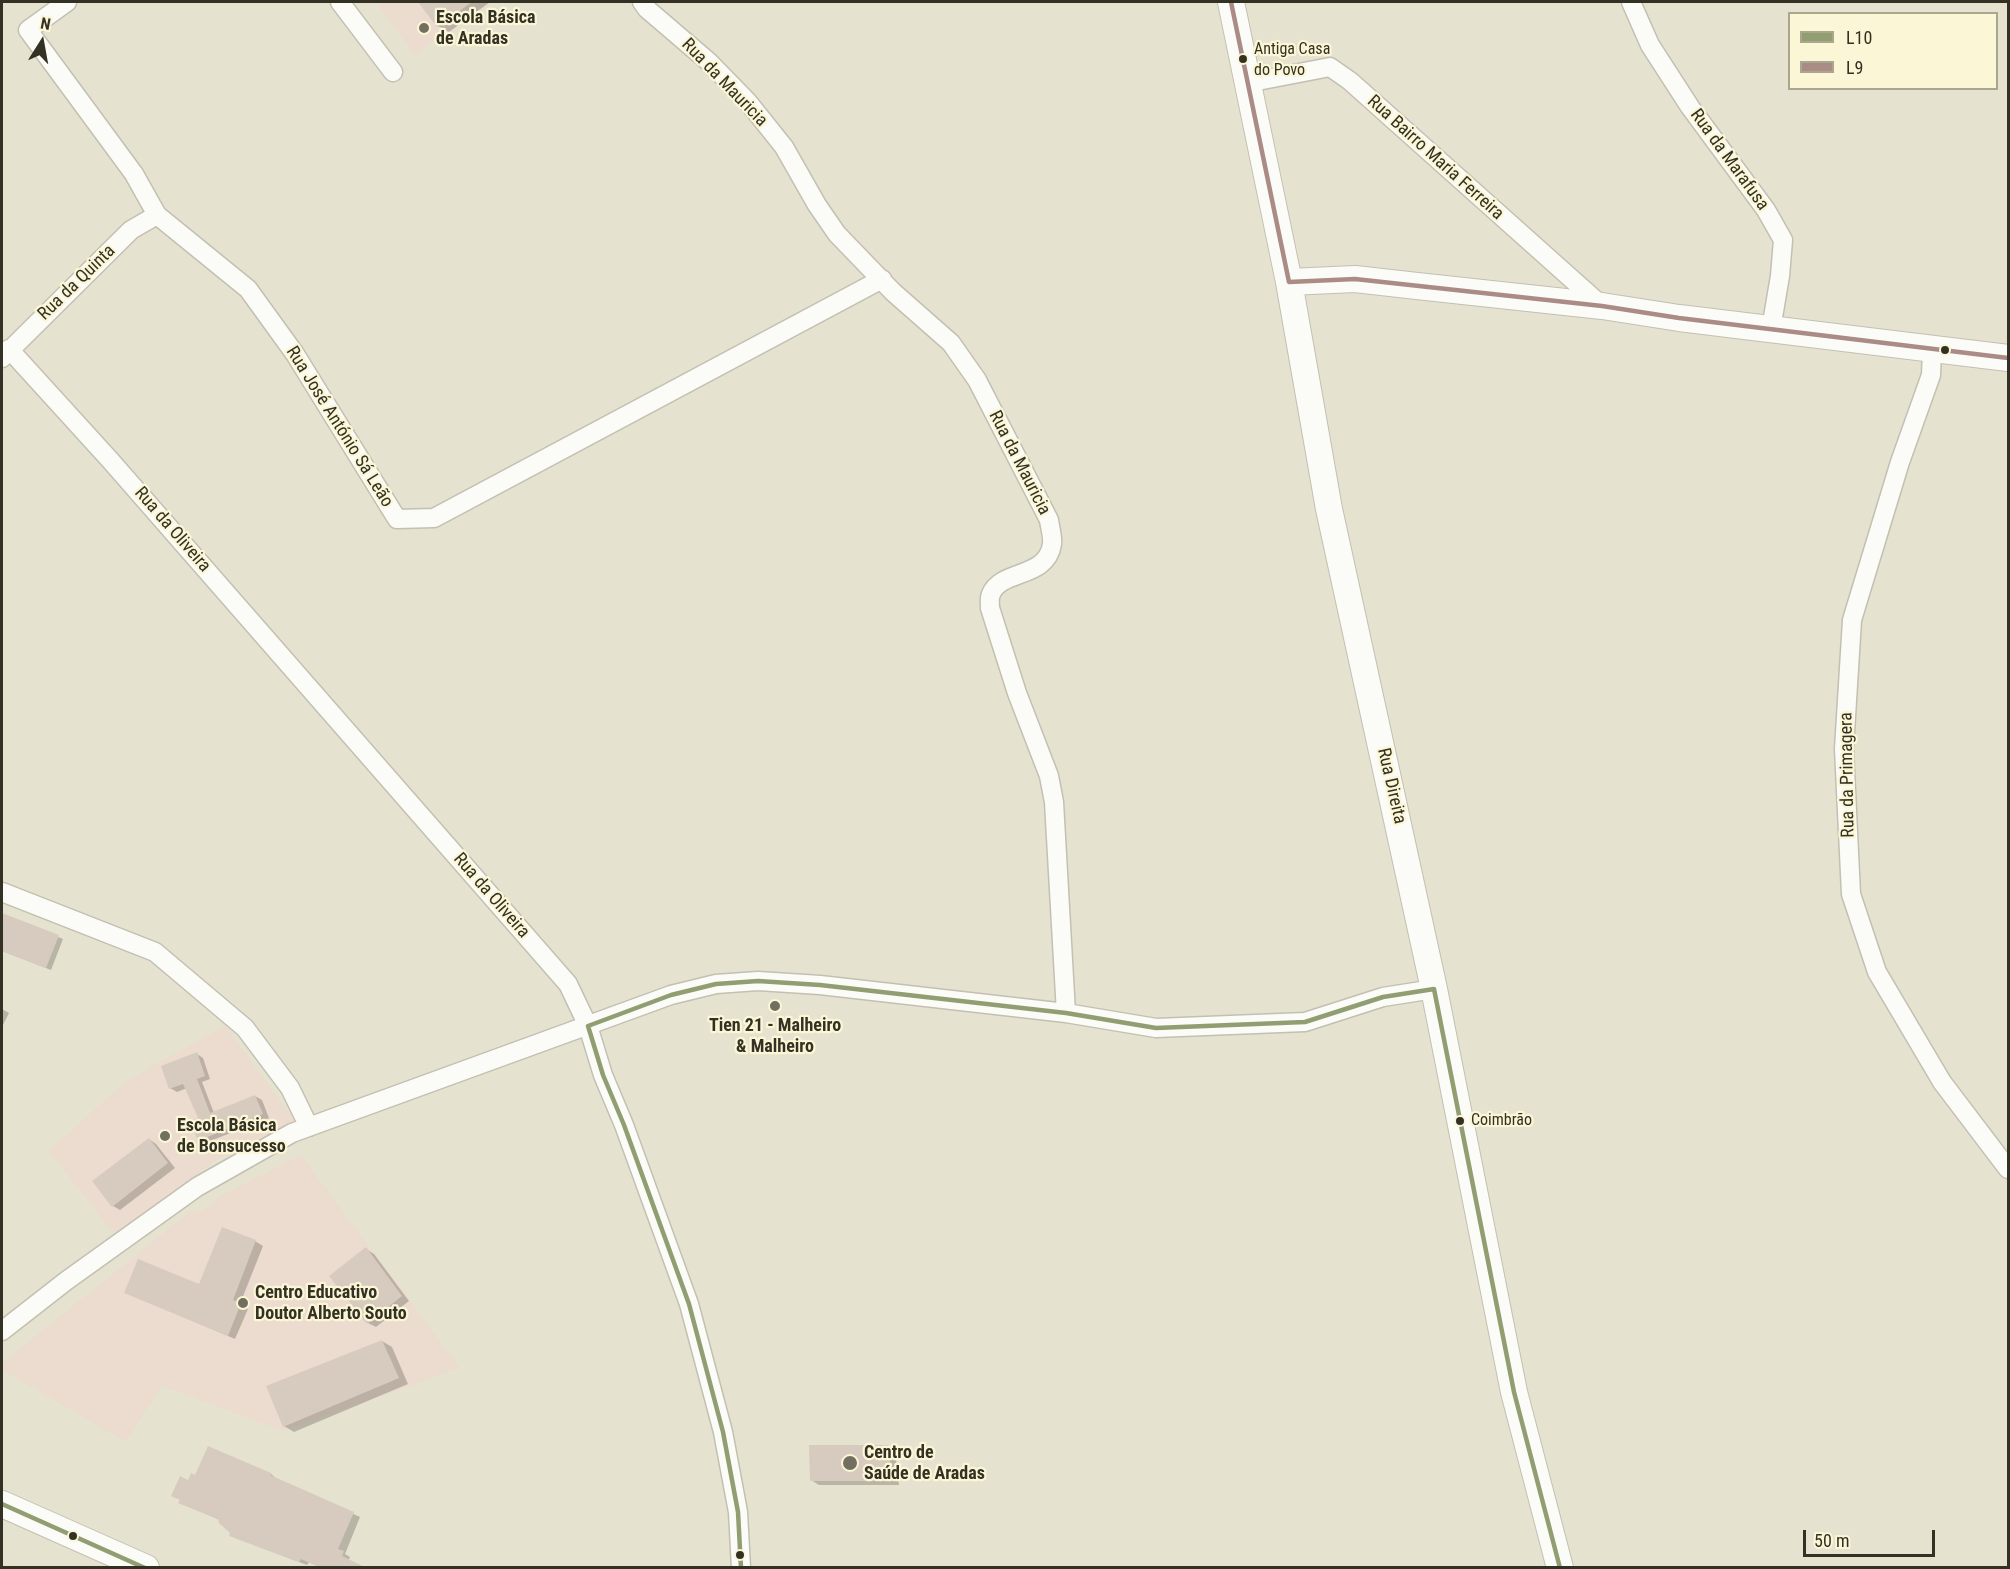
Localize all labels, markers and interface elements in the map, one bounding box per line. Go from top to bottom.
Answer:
place label: Escola Básica de Aradas [436,7,535,50]
north arrow [12,12,72,72]
legend [1788,12,1998,90]
text: N [39,14,52,34]
marker: Escola Básica de Aradas [417,21,431,35]
text: L10 [1846,27,1872,48]
street label: Rua da Mauricia [677,34,771,132]
place label: Antiga Casa do Povo [1254,40,1330,78]
marker: Antiga Casa do Povo [1237,53,1249,65]
text: L9 [1846,57,1863,78]
street label: Rua Bairro Maria Ferreira [1362,91,1508,225]
street label: Rua da Marafusa [1685,105,1773,215]
street label: Rua da Quinta [34,241,120,325]
street label: Rua José António Sá Leão [281,343,397,511]
unlabelled marker [1939,344,1951,356]
street label: Rua da Mauricia [983,407,1055,519]
street label: Rua da Oliveira [129,483,215,577]
street label: Rua da Primagera [1836,712,1860,838]
street label: Rua Direita [1372,746,1410,826]
street label: Rua da Oliveira [448,849,534,943]
marker: Tien 21 - Malheiro & Malheiro [768,999,782,1013]
place label: Tien 21 - Malheiro & Malheiro [709,1015,841,1058]
place label: Coimbrão [1471,1111,1532,1131]
place label: Escola Básica de Bonsucesso [177,1115,286,1158]
marker: Coimbrão [1454,1115,1466,1127]
marker: Escola Básica de Bonsucesso [158,1129,172,1143]
place label: Centro Educativo Doutor Alberto Souto [255,1282,407,1324]
marker: Centro Educativo Doutor Alberto Souto [236,1296,250,1310]
place label: Centro de Saúde de Aradas [864,1442,985,1484]
marker: Centro de Saúde de Aradas [841,1454,859,1472]
scale bar [1806,1518,1938,1556]
unlabelled marker [67,1530,79,1542]
text: 50 m [1814,1530,1849,1551]
unlabelled marker [734,1549,746,1561]

